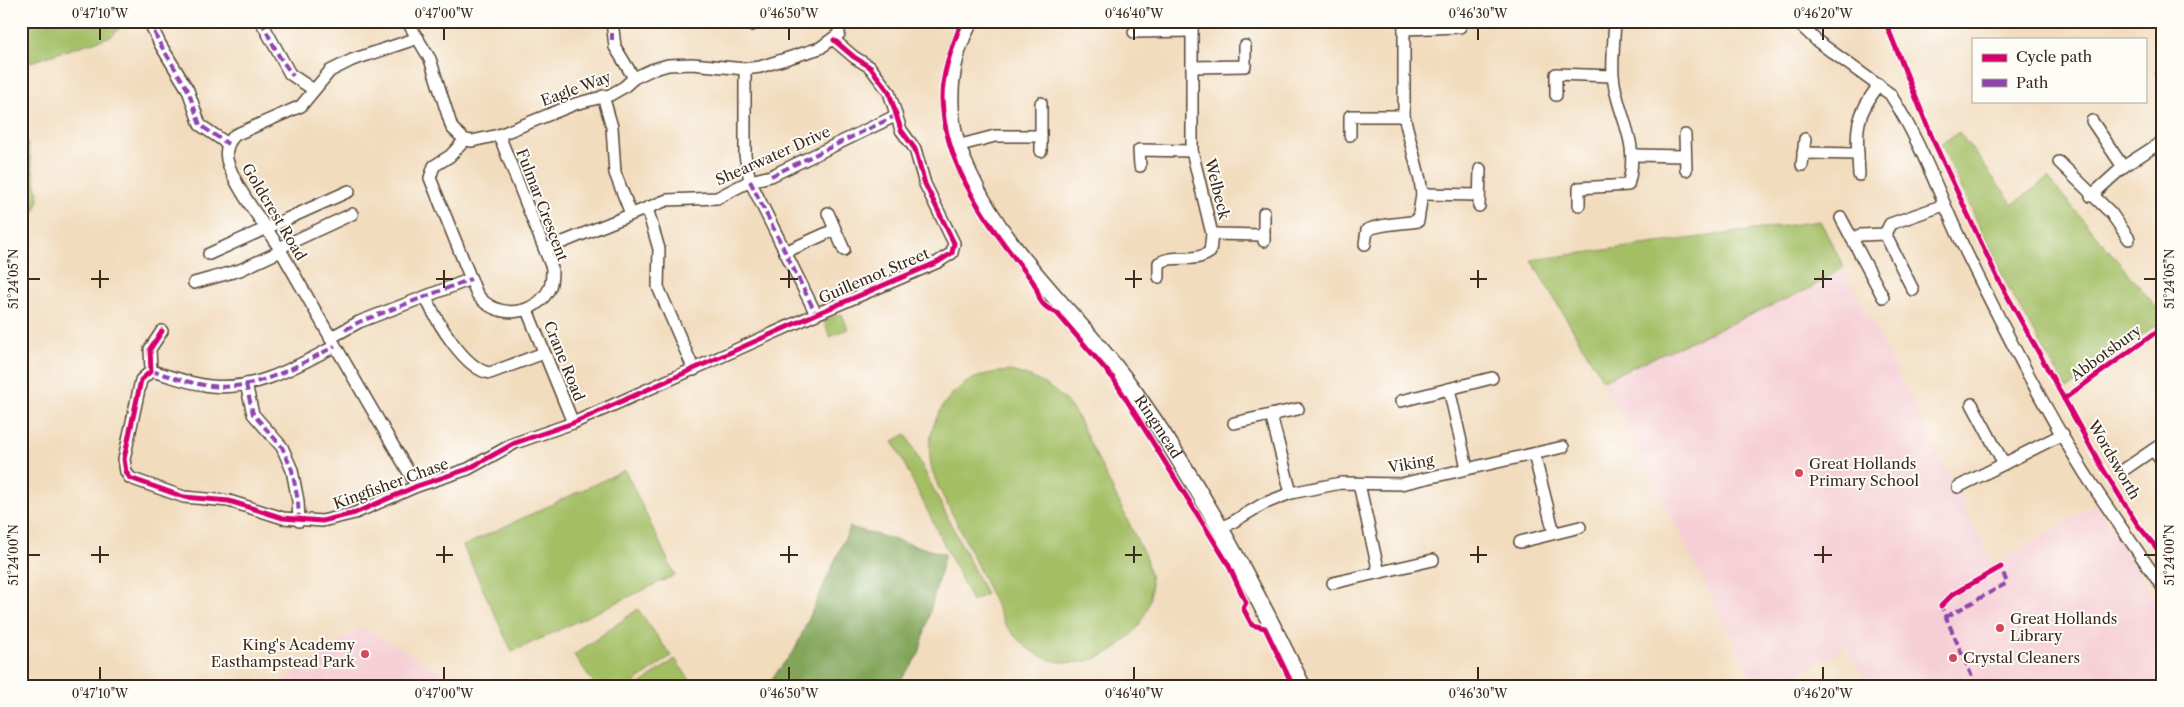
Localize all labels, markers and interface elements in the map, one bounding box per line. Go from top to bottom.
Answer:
text: 0°47'10"W [72,6,129,21]
text: 0°47'00"W [415,6,474,21]
text: 0°46'50"W [760,6,819,21]
text: 0°46'40"W [1105,6,1164,21]
text: 0°46'30"W [1449,6,1508,21]
text: 0°46'20"W [1793,6,1853,21]
legend [1972,38,2146,102]
text: Cycle path [2016,47,2093,66]
street label: Eagle Way [538,67,614,110]
text: Path [2016,73,2049,92]
street label: Shearwater Drive [712,122,833,189]
street label: Fulmar Crescent [512,146,573,264]
street label: Welbeck [1201,156,1235,223]
street label: Goldcrest Road [238,160,311,264]
street label: Guillemot Street [816,243,933,307]
text: 51°24'05"N [6,249,21,309]
text: 51°24'05"N [2162,249,2177,309]
street label: Crane Road [540,318,589,404]
street label: Abbotsbury [2066,320,2145,385]
street label: Ringmead [1130,391,1186,462]
street label: Wordsworth [2084,416,2145,503]
street label: Viking [1386,450,1435,477]
street label: Kingfisher Chase [331,454,451,513]
place label: Great Hollands Primary School [1809,454,1920,490]
marker: Great Hollands Primary School [1793,467,1805,479]
text: 51°24'00"N [6,524,21,586]
text: 51°24'00"N [2162,524,2177,586]
place label: Great Hollands Library [2010,609,2117,645]
marker: Great Hollands Library [1994,622,2006,634]
place label: King's Academy Easthampstead Park [211,635,356,671]
marker: King's Academy Easthampstead Park [359,648,371,660]
place label: Crystal Cleaners [1963,648,2080,667]
marker: Crystal Cleaners [1947,652,1959,664]
text: 0°47'10"W [72,686,129,701]
text: 0°47'00"W [415,686,474,701]
text: 0°46'50"W [760,686,819,701]
text: 0°46'40"W [1105,686,1164,701]
text: 0°46'30"W [1449,686,1508,701]
text: 0°46'20"W [1793,686,1853,701]

